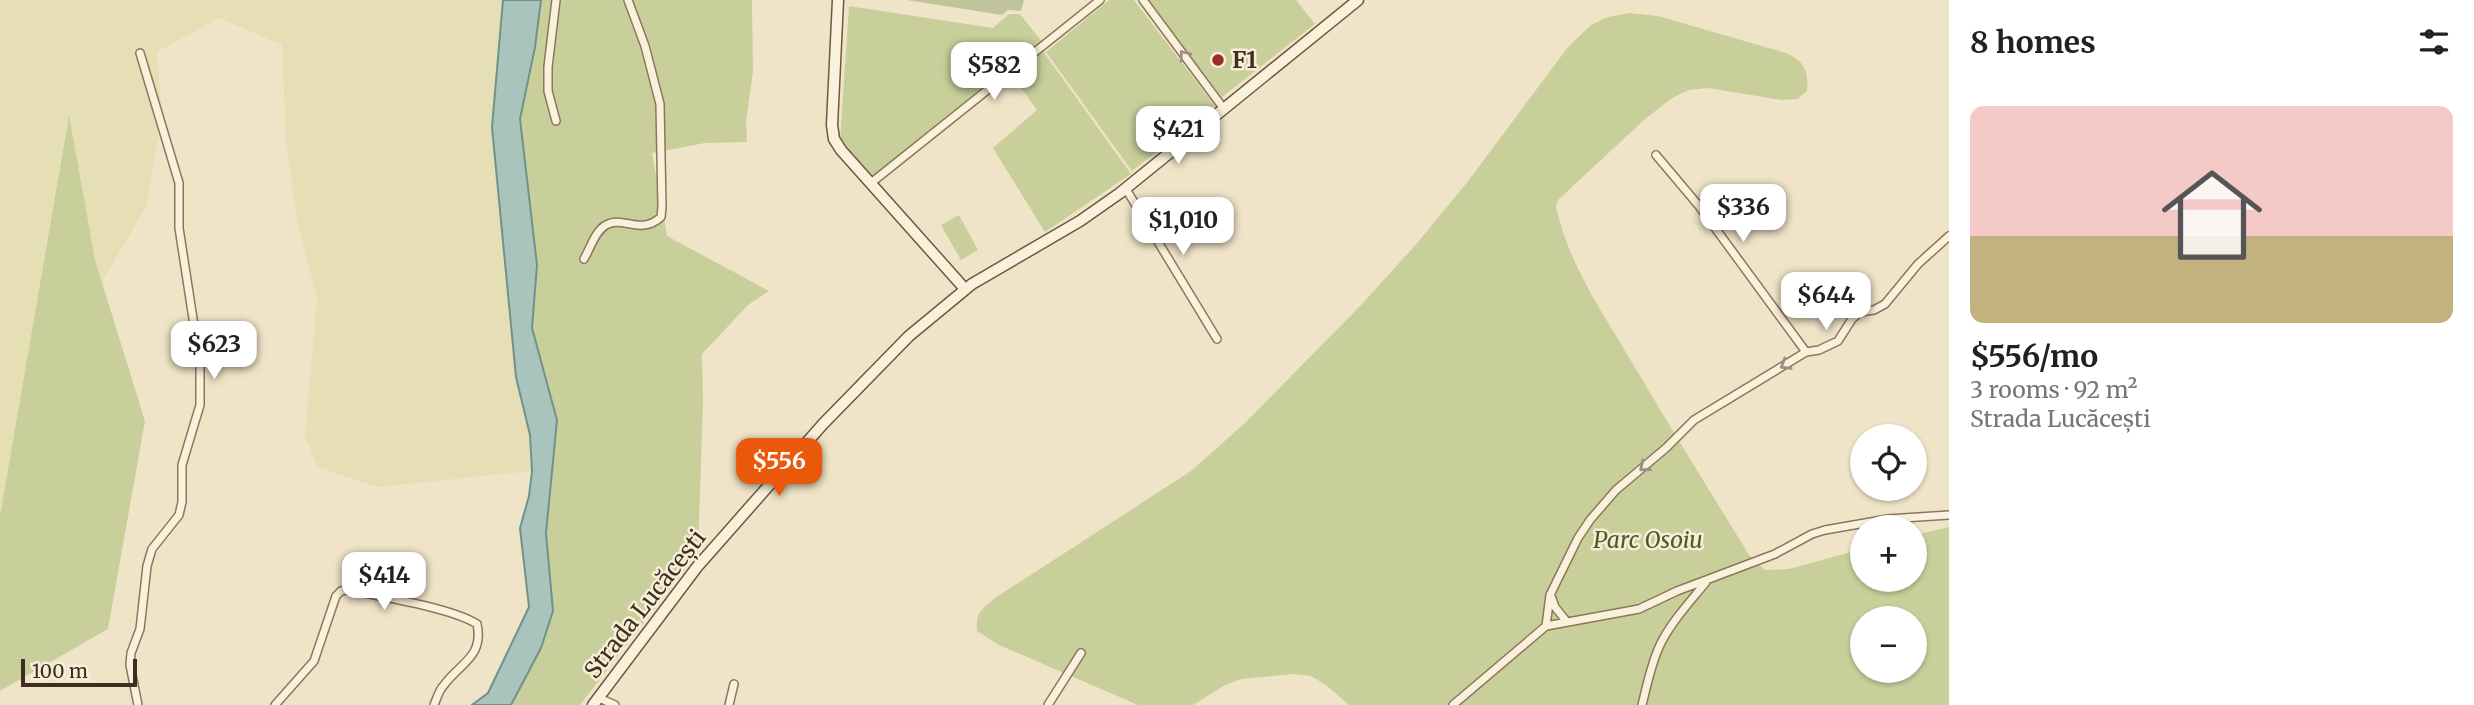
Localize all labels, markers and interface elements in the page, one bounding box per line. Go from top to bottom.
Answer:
text: 8 homes [1970,23,2096,61]
icon: filters [2415,23,2453,61]
pin: $582 [953,42,1035,102]
place label: F1 [1232,45,1257,74]
text: $582 [967,50,1021,79]
one-way arrow [1179,50,1192,62]
marker: F1 [1210,52,1226,68]
pin: $421 [1137,106,1219,166]
text: $421 [1152,114,1204,143]
icon: home [2149,152,2275,278]
pin: $336 [1702,184,1784,244]
text: $336 [1716,192,1770,221]
pin: $1,010 [1126,198,1240,257]
text: $1,010 [1148,205,1218,234]
pin: $644 [1785,272,1867,332]
text: $644 [1797,280,1855,309]
pin: $623 [173,322,255,381]
text: $623 [187,329,241,358]
text: $556/mo [1970,337,2098,375]
one-way arrow [1780,357,1793,370]
text: 3 rooms · 92 m² [1970,375,2137,404]
text: Strada Lucăcești [1970,404,2151,433]
map controls [1850,424,1927,683]
button: locate [1850,424,1927,501]
pin: $556 [738,438,820,498]
text: $556 [752,446,806,475]
one-way arrow [1640,458,1652,471]
button: + [1850,515,1927,592]
street label: Strada Lucăcești [578,524,712,684]
park label: Parc Osoiu [1593,525,1703,554]
pin: $414 [343,552,425,612]
text: $414 [358,560,410,589]
button: − [1850,606,1927,683]
scale bar [21,656,136,688]
text: 100 m [32,659,88,683]

